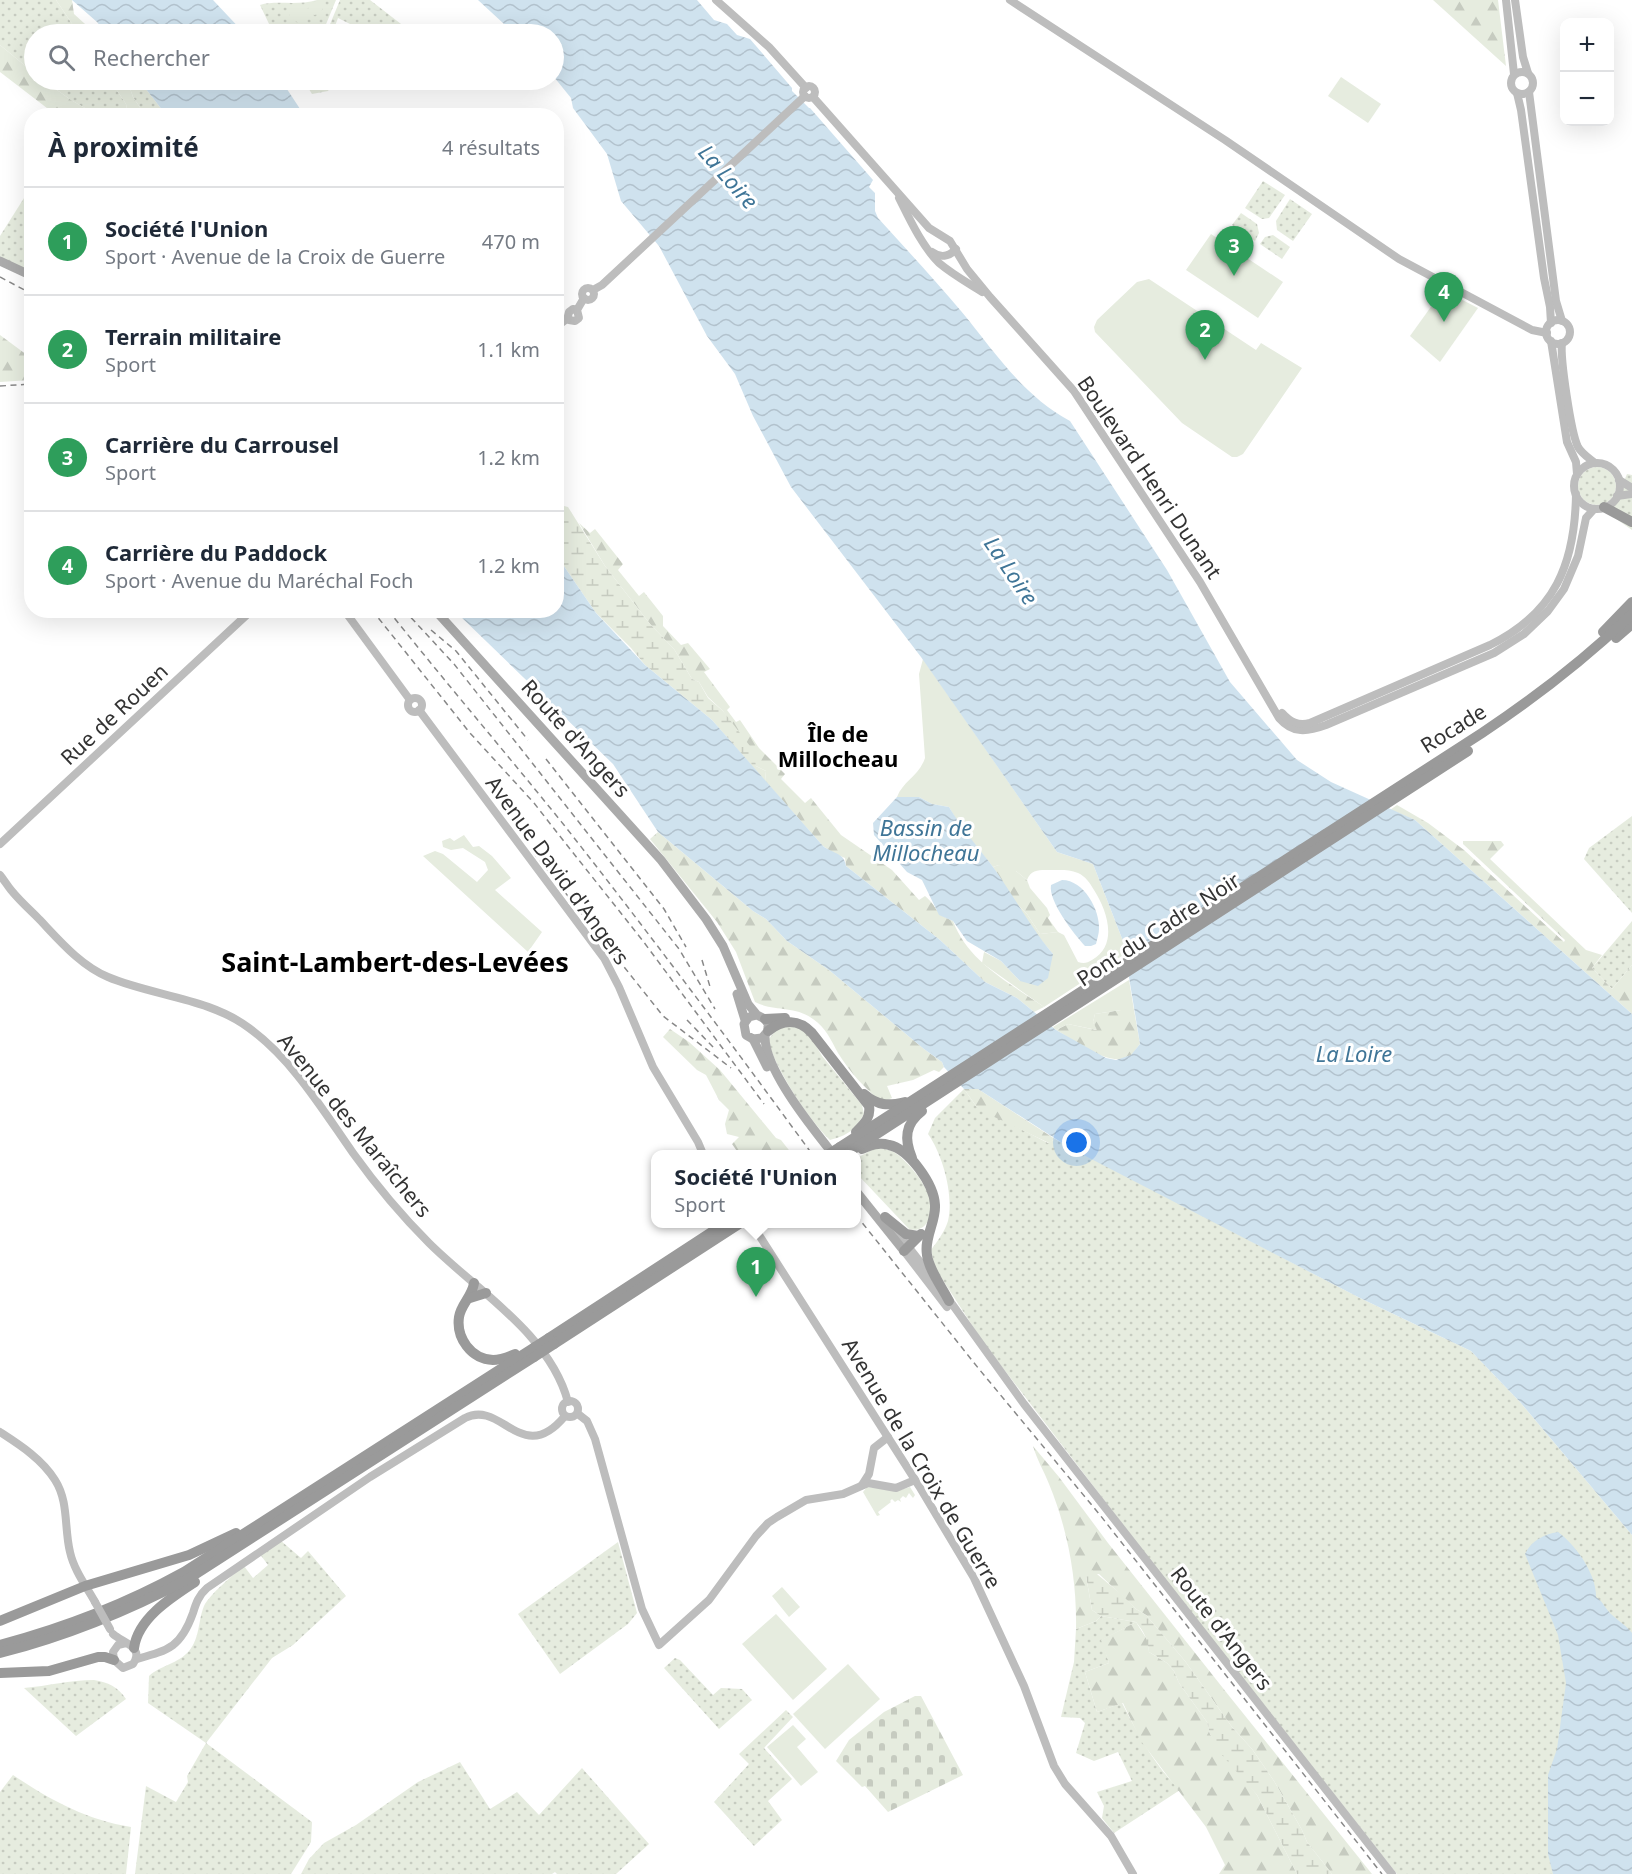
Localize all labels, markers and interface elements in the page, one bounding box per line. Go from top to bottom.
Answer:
map controls [1560,18,1614,126]
button: + [1560,18,1614,72]
search box [24,24,564,90]
icon: search [45,41,78,74]
text: Rechercher [93,42,210,72]
button: − [1560,72,1614,126]
text: À proximité [48,129,199,165]
text: 4 résultats [442,134,540,161]
water label: La Loire [693,137,765,215]
text: Société l'Union [105,213,268,243]
pin: 3 [1214,226,1254,276]
text: 1 [62,228,73,255]
text: 470 m [482,228,540,255]
text: Sport · Avenue de la Croix de Guerre [105,243,445,270]
pin: 4 [1424,272,1464,322]
pin: 2 [1186,310,1224,360]
text: Terrain militaire [105,321,281,351]
text: 2 [62,336,73,363]
text: 1.1 km [477,336,540,363]
text: Sport [105,351,156,378]
street label: Boulevard Henri Dunant [1072,370,1229,584]
text: Carrière du Carrousel [105,429,339,459]
text: 3 [62,444,73,471]
text: 1.2 km [477,444,540,471]
text: Sport [105,459,156,486]
water label: La Loire [978,530,1046,610]
text: Carrière du Paddock [105,537,327,567]
text: 4 [62,552,73,579]
text: 1.2 km [477,552,540,579]
text: Sport · Avenue du Maréchal Foch [105,567,413,594]
street label: Rue de Rouen [54,657,174,771]
street label: Route d'Angers [516,673,636,803]
street label: Rocade [1415,697,1491,759]
district label: Île de Millocheau [778,718,898,773]
street label: Avenue David d'Angers [480,770,636,970]
water label: Bassin de Millocheau [873,812,980,867]
street label: Pont du Cadre Noir [1071,866,1245,992]
district label: Saint-Lambert-des-Levées [221,943,569,980]
street label: Avenue des Maraîchers [272,1027,438,1223]
water label: La Loire [1316,1038,1392,1068]
your location [1062,1128,1091,1157]
popup [651,1150,861,1228]
text: Société l'Union [674,1161,838,1191]
text: Sport [674,1191,725,1218]
pin: 1 [736,1248,776,1297]
street label: Avenue de la Croix de Guerre [836,1333,1008,1593]
street label: Route d'Angers [1165,1560,1279,1696]

